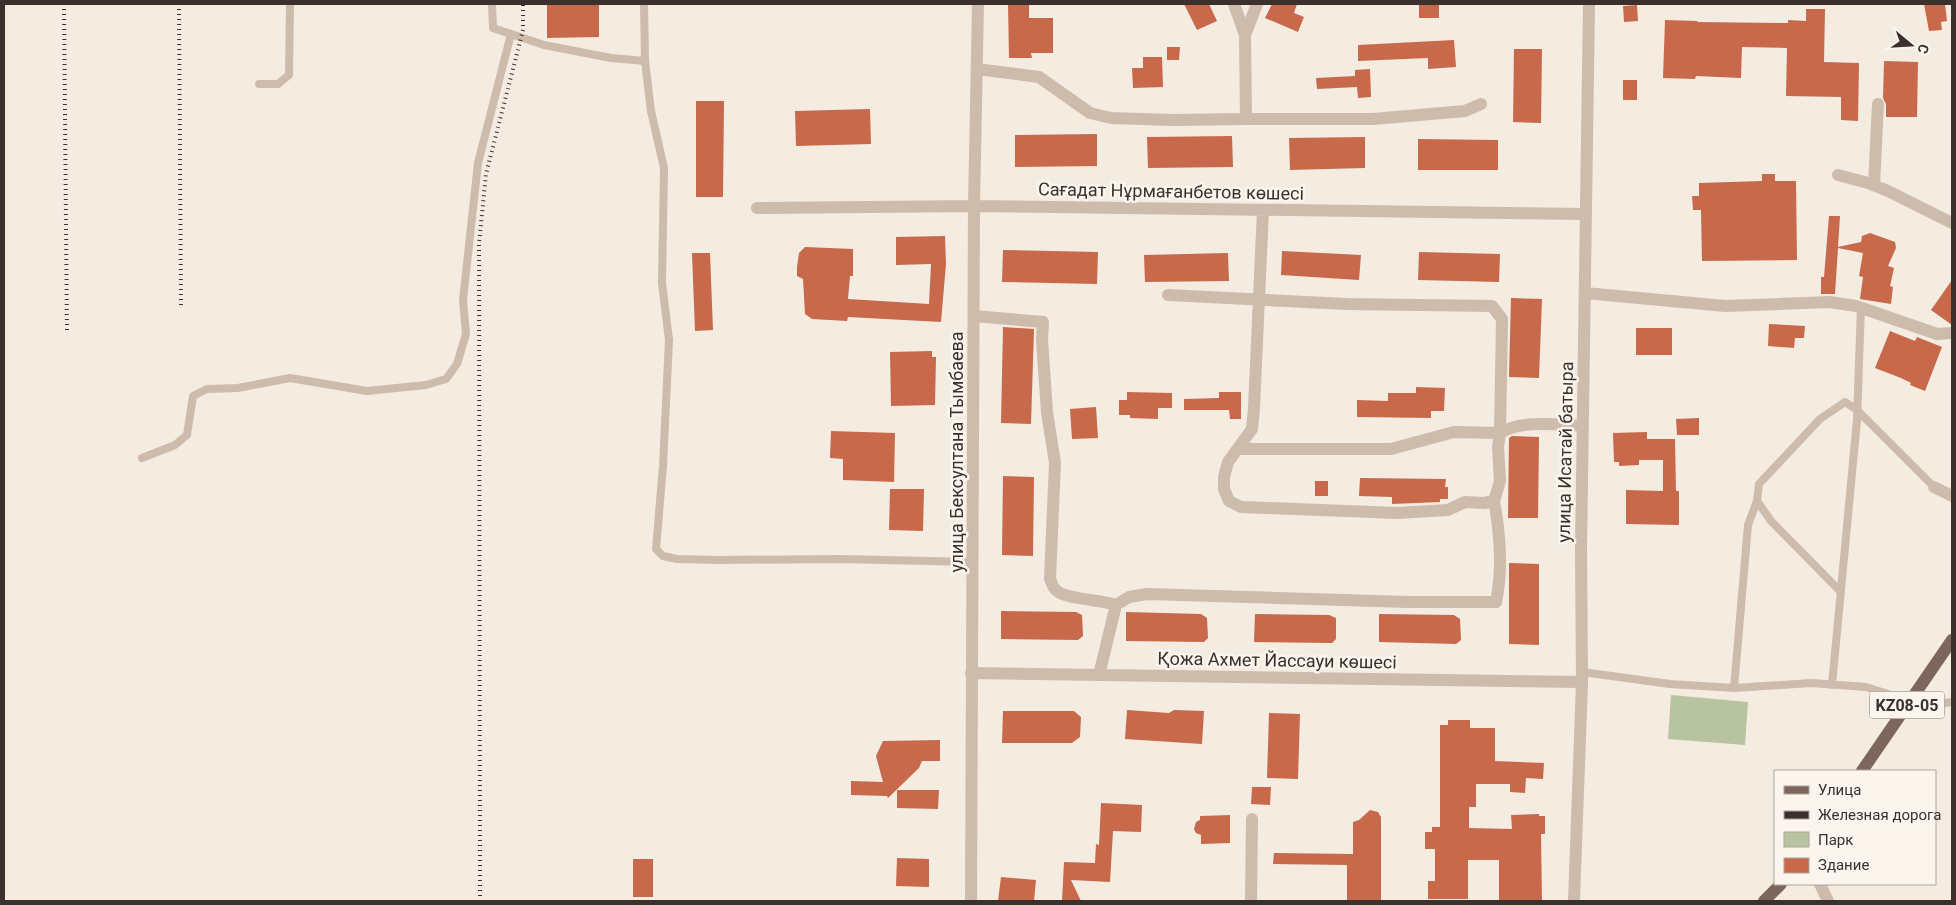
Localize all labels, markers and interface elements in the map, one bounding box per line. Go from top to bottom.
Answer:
north arrow [1886,20,1936,70]
text: С [1914,42,1932,56]
street label: Сағадат Нұрмағанбетов көшесі [1038,178,1304,204]
street label: улица Бексултана Тымбаева [946,331,967,573]
street label: улица Исатай батыра [1553,361,1577,543]
street label: Қожа Ахмет Йассауи көшесі [1157,647,1397,673]
road number: KZ08-05 [1870,692,1944,718]
legend [1774,770,1936,885]
text: Улица [1818,781,1861,799]
text: Железная дорога [1818,806,1941,824]
text: Парк [1818,831,1853,849]
text: Здание [1818,856,1869,874]

